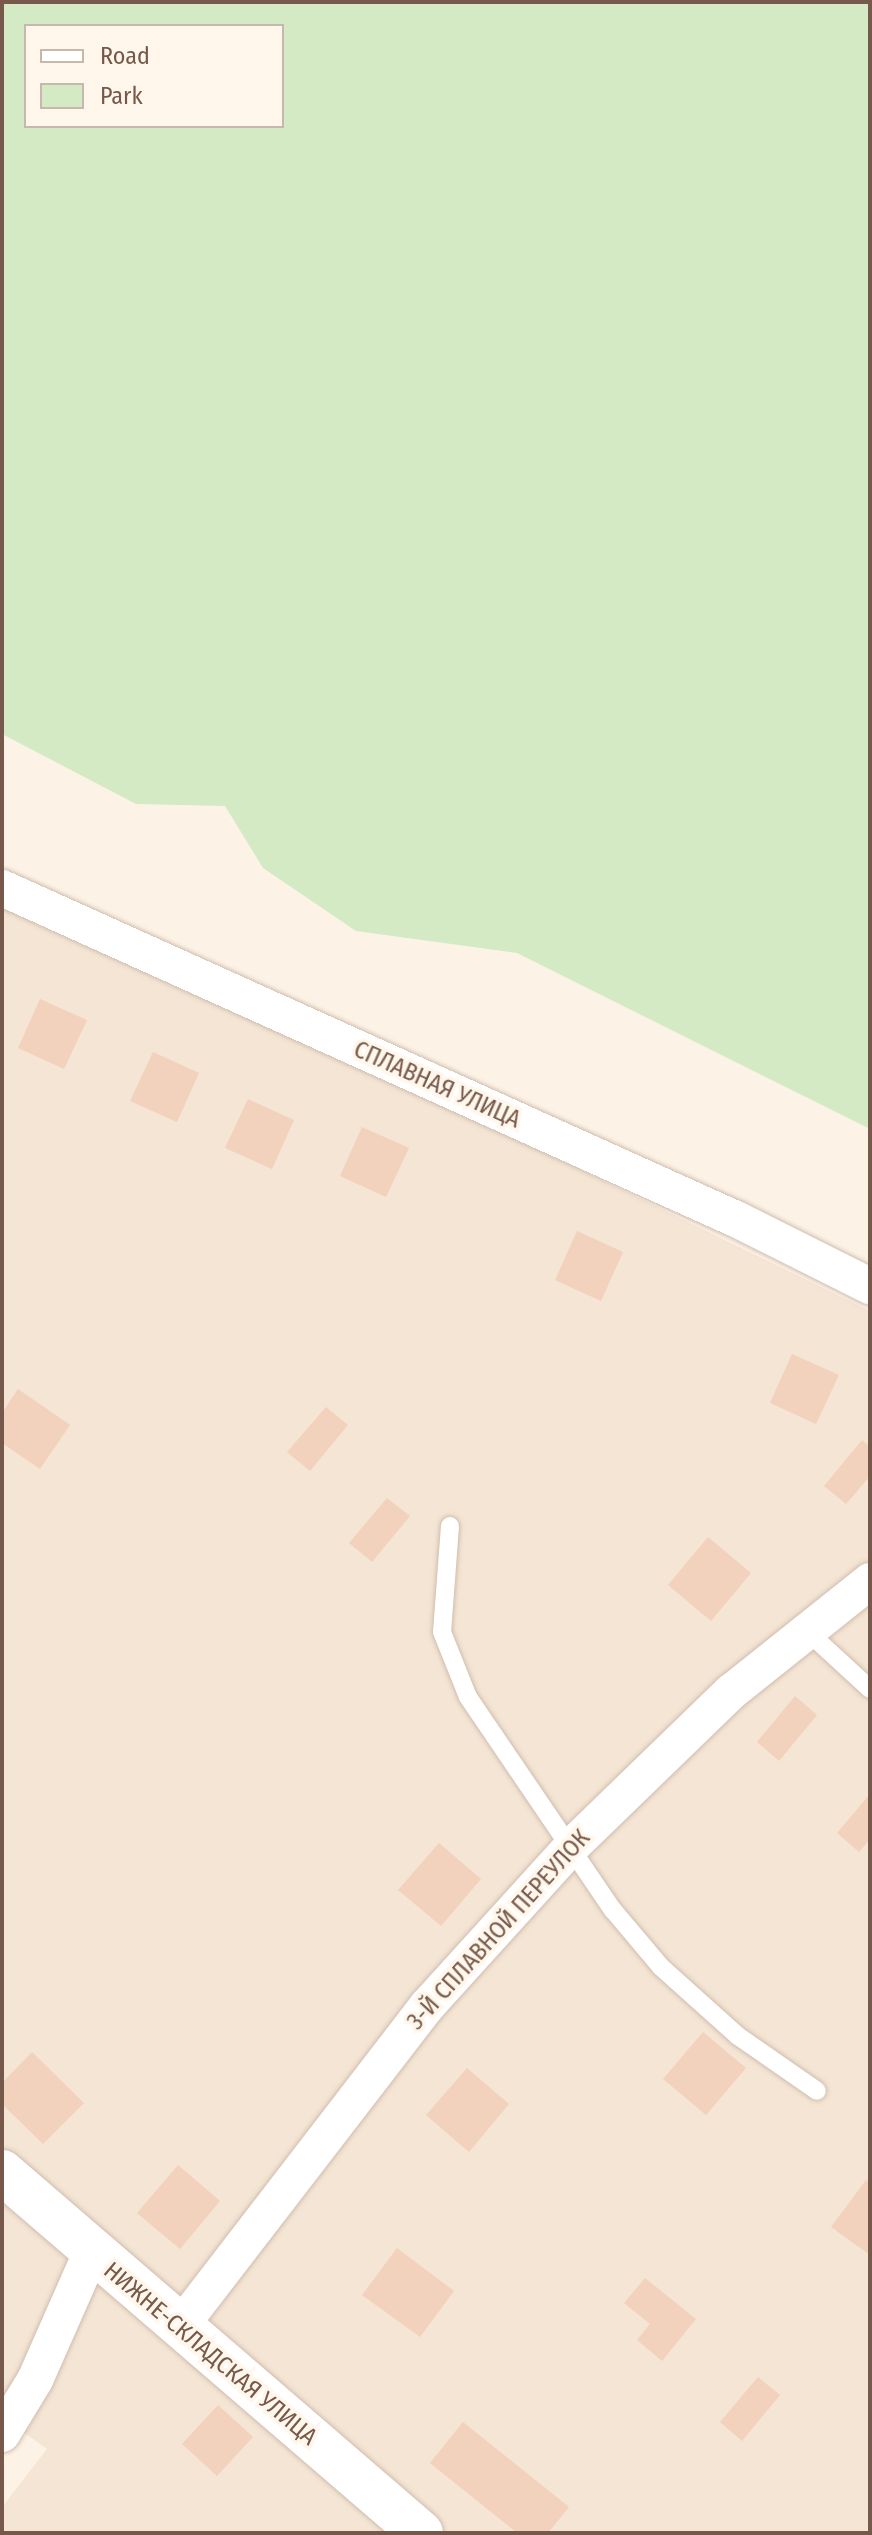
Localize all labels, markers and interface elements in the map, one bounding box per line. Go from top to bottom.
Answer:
legend [24,24,284,128]
text: Road [100,42,150,70]
text: Park [100,82,143,110]
street label: СПЛАВНАЯ УЛИЦА [349,1035,525,1135]
street label: 3-Й СПЛАВНОЙ ПЕРЕУЛОК [402,1824,596,2036]
street label: НИЖНЕ-СКЛАДСКАЯ УЛИЦА [98,2256,322,2452]

